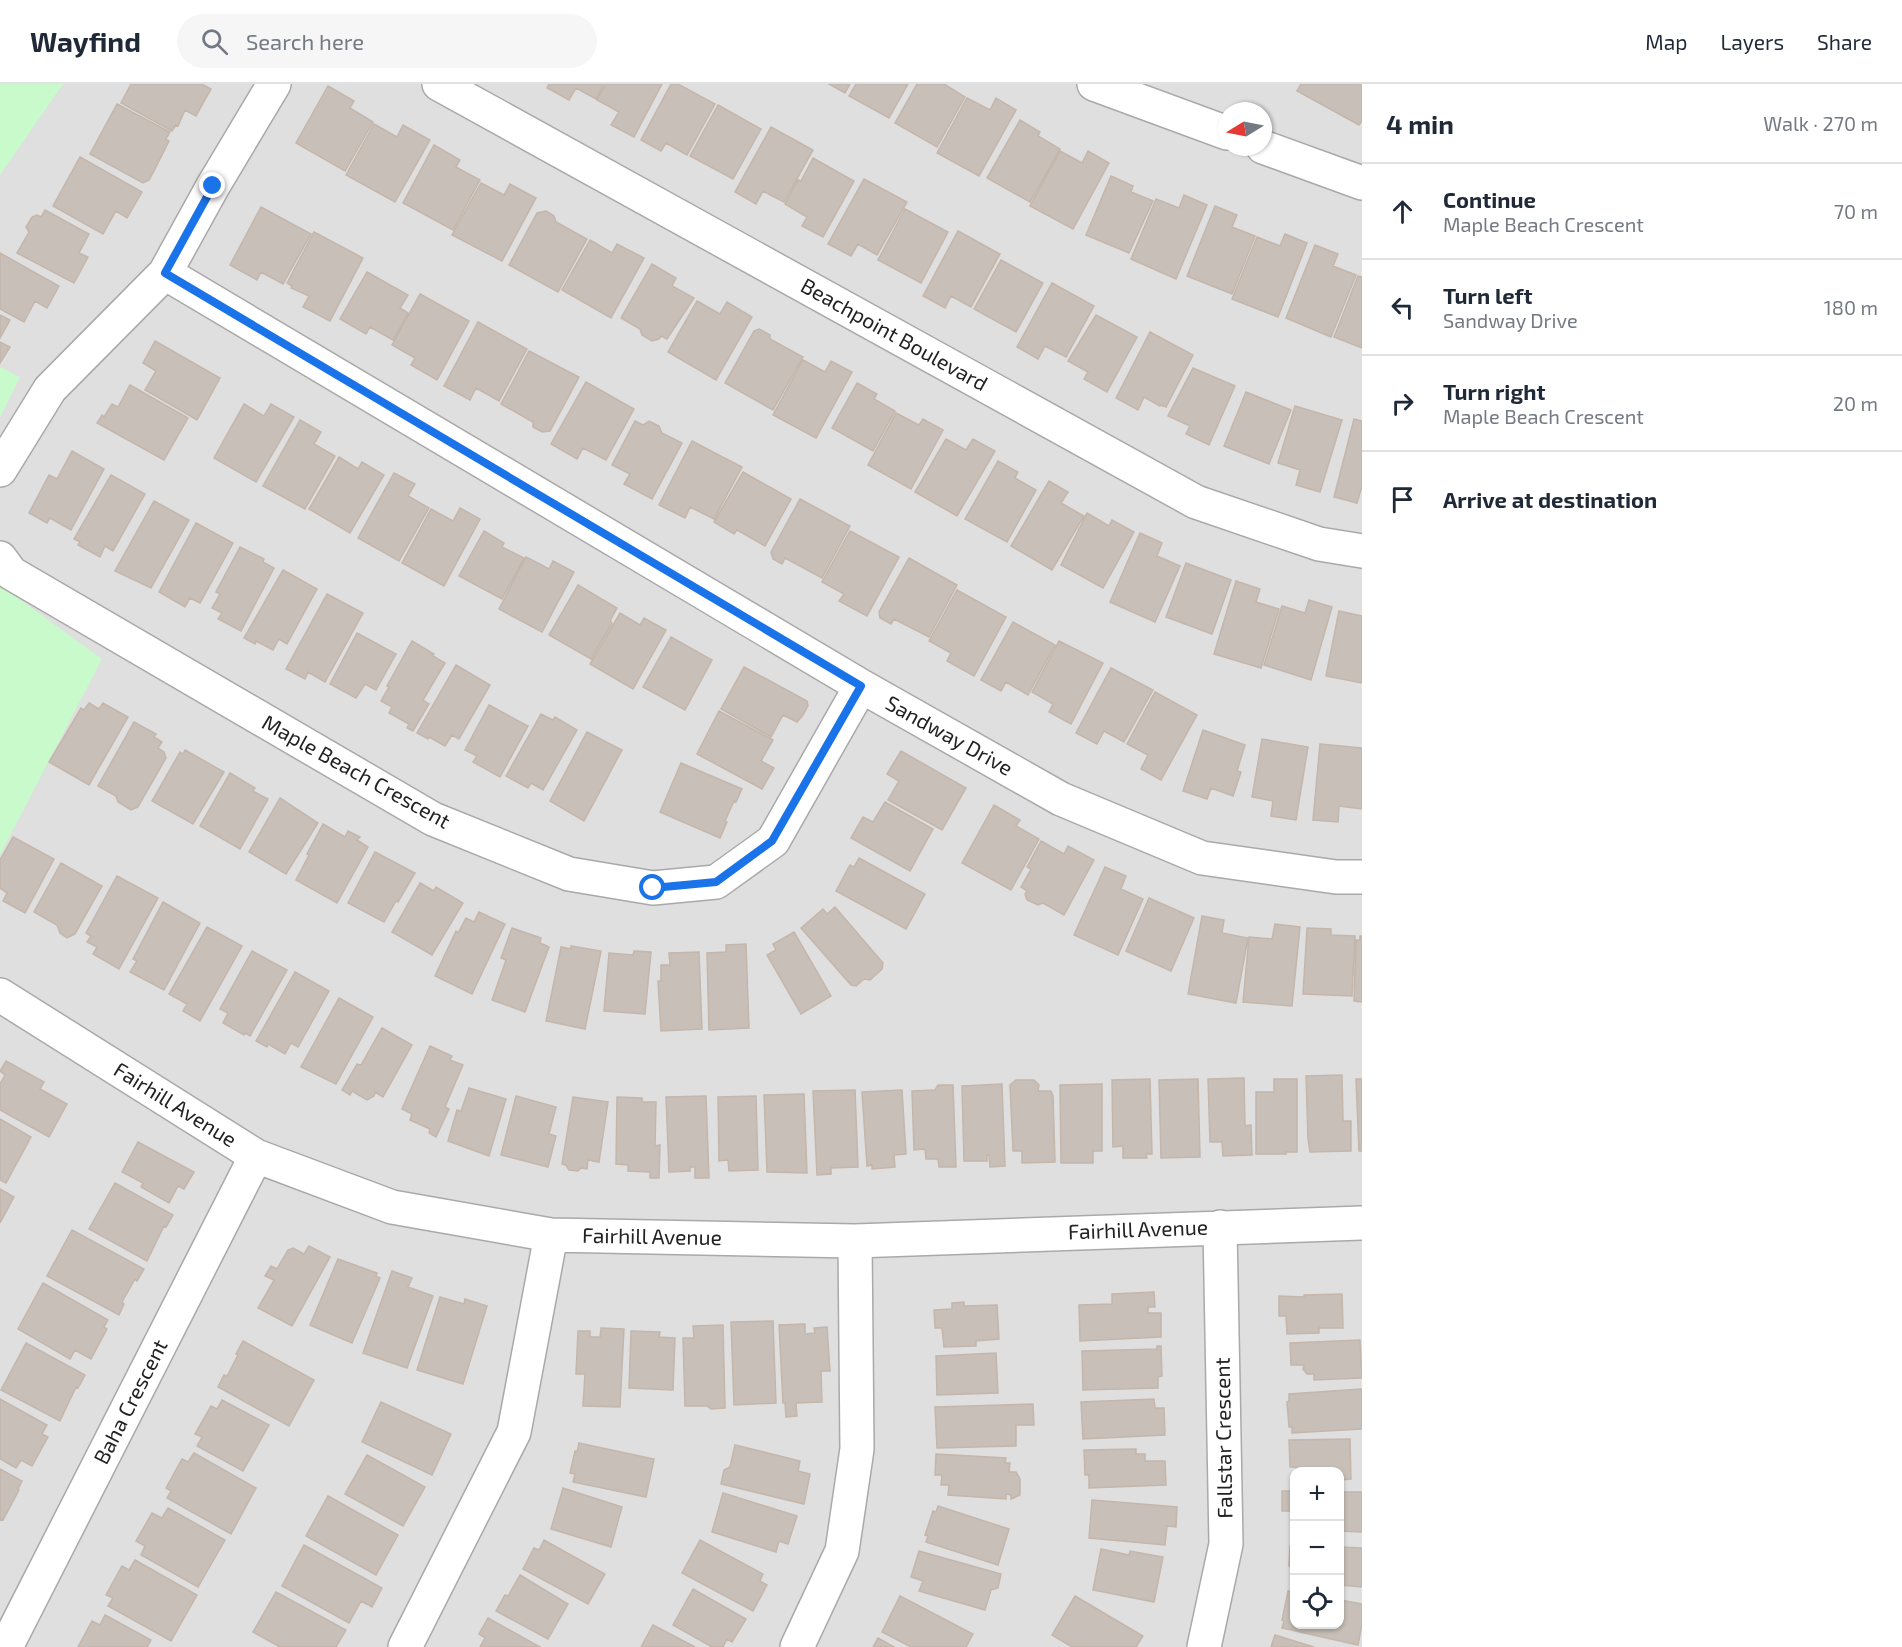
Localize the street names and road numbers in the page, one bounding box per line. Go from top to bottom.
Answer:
street label: Beachpoint Boulevard [797,272,992,395]
street label: Sandway Drive [882,689,1018,780]
street label: Maple Beach Crescent [258,709,455,833]
street label: Fairhill Avenue [110,1056,242,1151]
street label: Fairhill Avenue [1068,1214,1208,1243]
street label: Fairhill Avenue [582,1222,722,1249]
street label: Baha Crescent [88,1335,172,1468]
street label: Fallstar Crescent [1209,1357,1236,1519]

